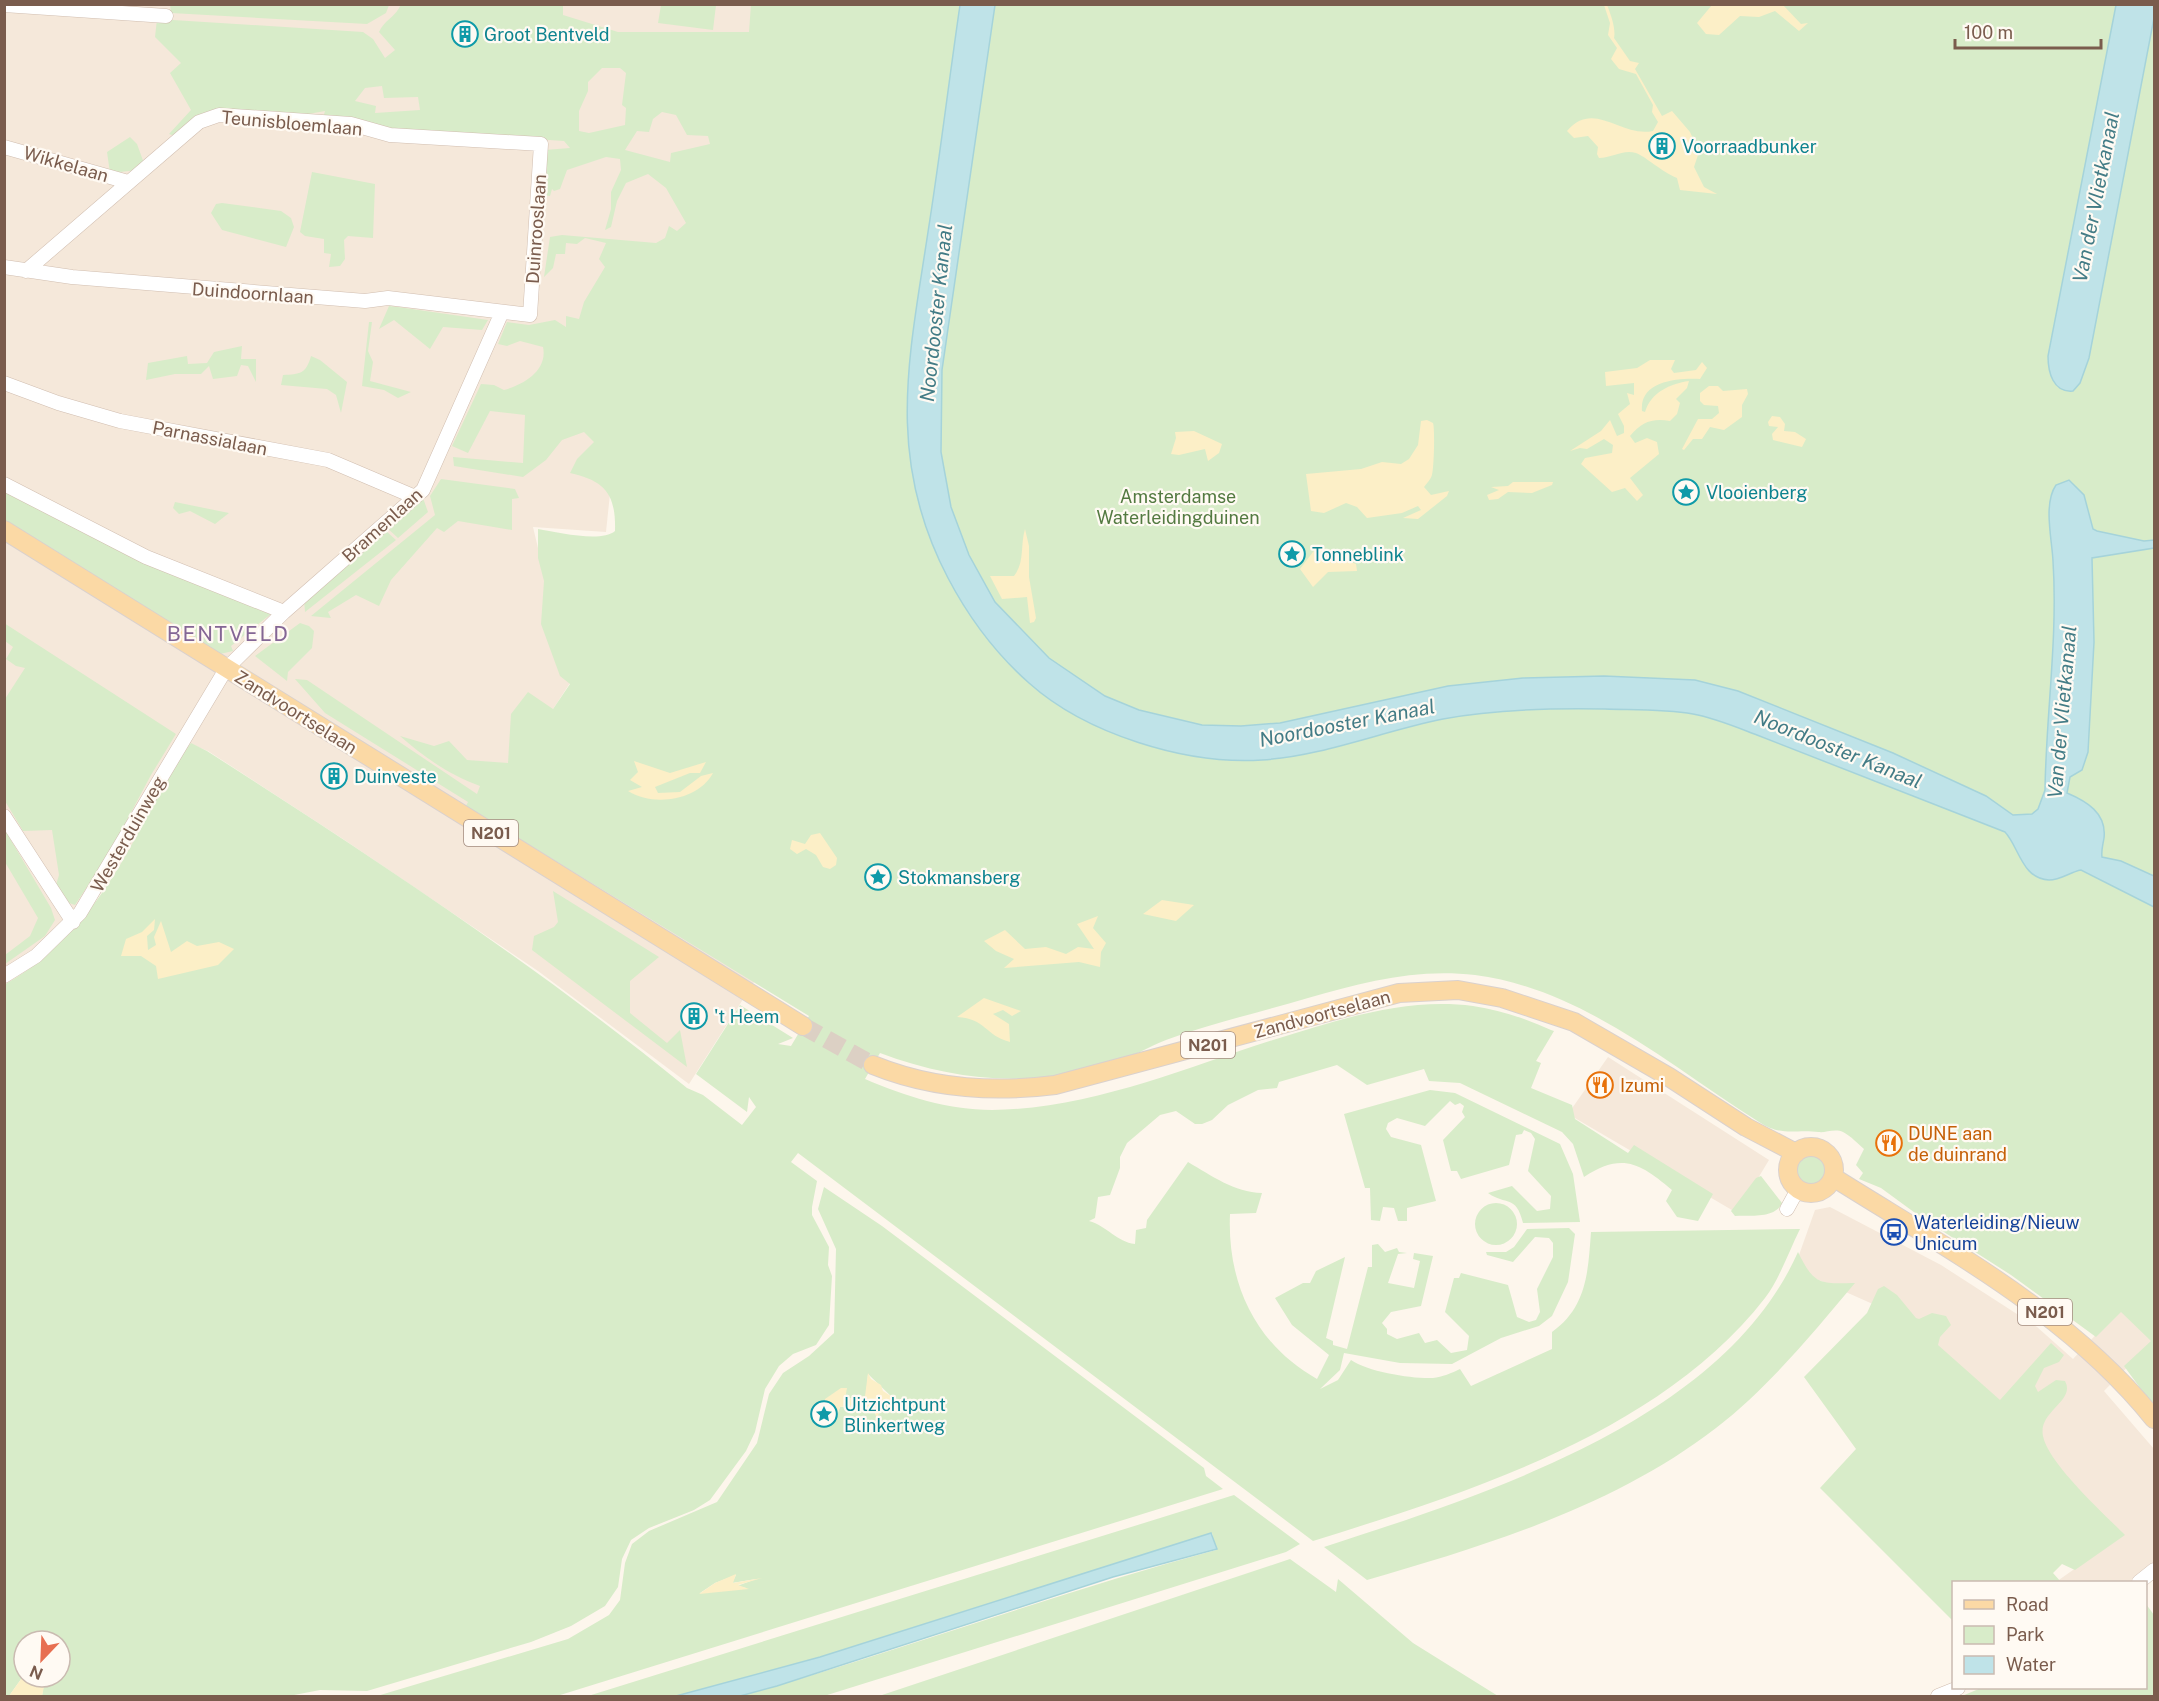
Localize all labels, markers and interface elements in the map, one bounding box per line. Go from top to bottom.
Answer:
scale bar [1955,12,2100,50]
building icon: Groot Bentveld [450,19,480,49]
text: 100 m [1964,22,2013,43]
place label: Groot Bentveld [484,24,610,45]
street label: Teunisbloemlaan [221,106,363,140]
water label: Van der Vlietkanaal [2068,110,2124,284]
building icon: Voorraadbunker [1647,131,1677,161]
place label: Voorraadbunker [1682,136,1817,157]
street label: Wikkelaan [21,142,111,186]
street label: Duinrooslaan [522,173,550,285]
water label: Noordooster Kanaal [915,223,957,403]
street label: Duindoornlaan [191,278,315,308]
street label: Parnassialaan [151,417,269,459]
place icon: Vlooienberg [1671,477,1701,507]
place label: Vlooienberg [1706,482,1807,503]
street label: Bramenlaan [338,484,426,566]
park label: Amsterdamse Waterleidingduinen [1096,486,1260,528]
place icon: Tonneblink [1277,539,1307,569]
place label: Tonneblink [1312,544,1404,565]
district label: BENTVELD [167,621,289,646]
water label: Van der Vlietkanaal [2042,625,2082,799]
street label: Zandvoortselaan [231,666,361,758]
water label: Noordooster Kanaal [1257,694,1437,752]
water label: Noordooster Kanaal [1751,704,1925,794]
building icon: Duinveste [319,761,349,791]
place label: Duinveste [354,766,437,787]
street label: Westerduinweg [86,772,170,896]
road number: N201 [464,820,518,846]
place icon: Stokmansberg [863,862,893,892]
place label: Stokmansberg [898,867,1021,888]
street label: Zandvoortselaan [1251,986,1393,1042]
building icon: 't Heem [679,1001,709,1031]
place label: 't Heem [714,1006,779,1027]
road number: N201 [1181,1032,1235,1058]
restaurant icon: Izumi [1585,1070,1615,1100]
place label: Izumi [1620,1075,1664,1096]
place label: DUNE aan de duinrand [1908,1123,2007,1165]
restaurant icon: DUNE aan de duinrand [1874,1128,1904,1158]
place label: Waterleiding/Nieuw Unicum [1914,1212,2080,1254]
bus stop icon: Waterleiding/Nieuw Unicum [1879,1217,1909,1247]
road number: N201 [2018,1299,2072,1325]
place label: Uitzichtpunt Blinkertweg [844,1394,946,1436]
place icon: Uitzichtpunt Blinkertweg [809,1399,839,1429]
legend [1952,1581,2147,1689]
text: Road [2006,1594,2049,1615]
text: Park [2006,1624,2044,1645]
north arrow [12,1629,72,1689]
text: Water [2006,1654,2056,1675]
text: N [27,1661,46,1684]

